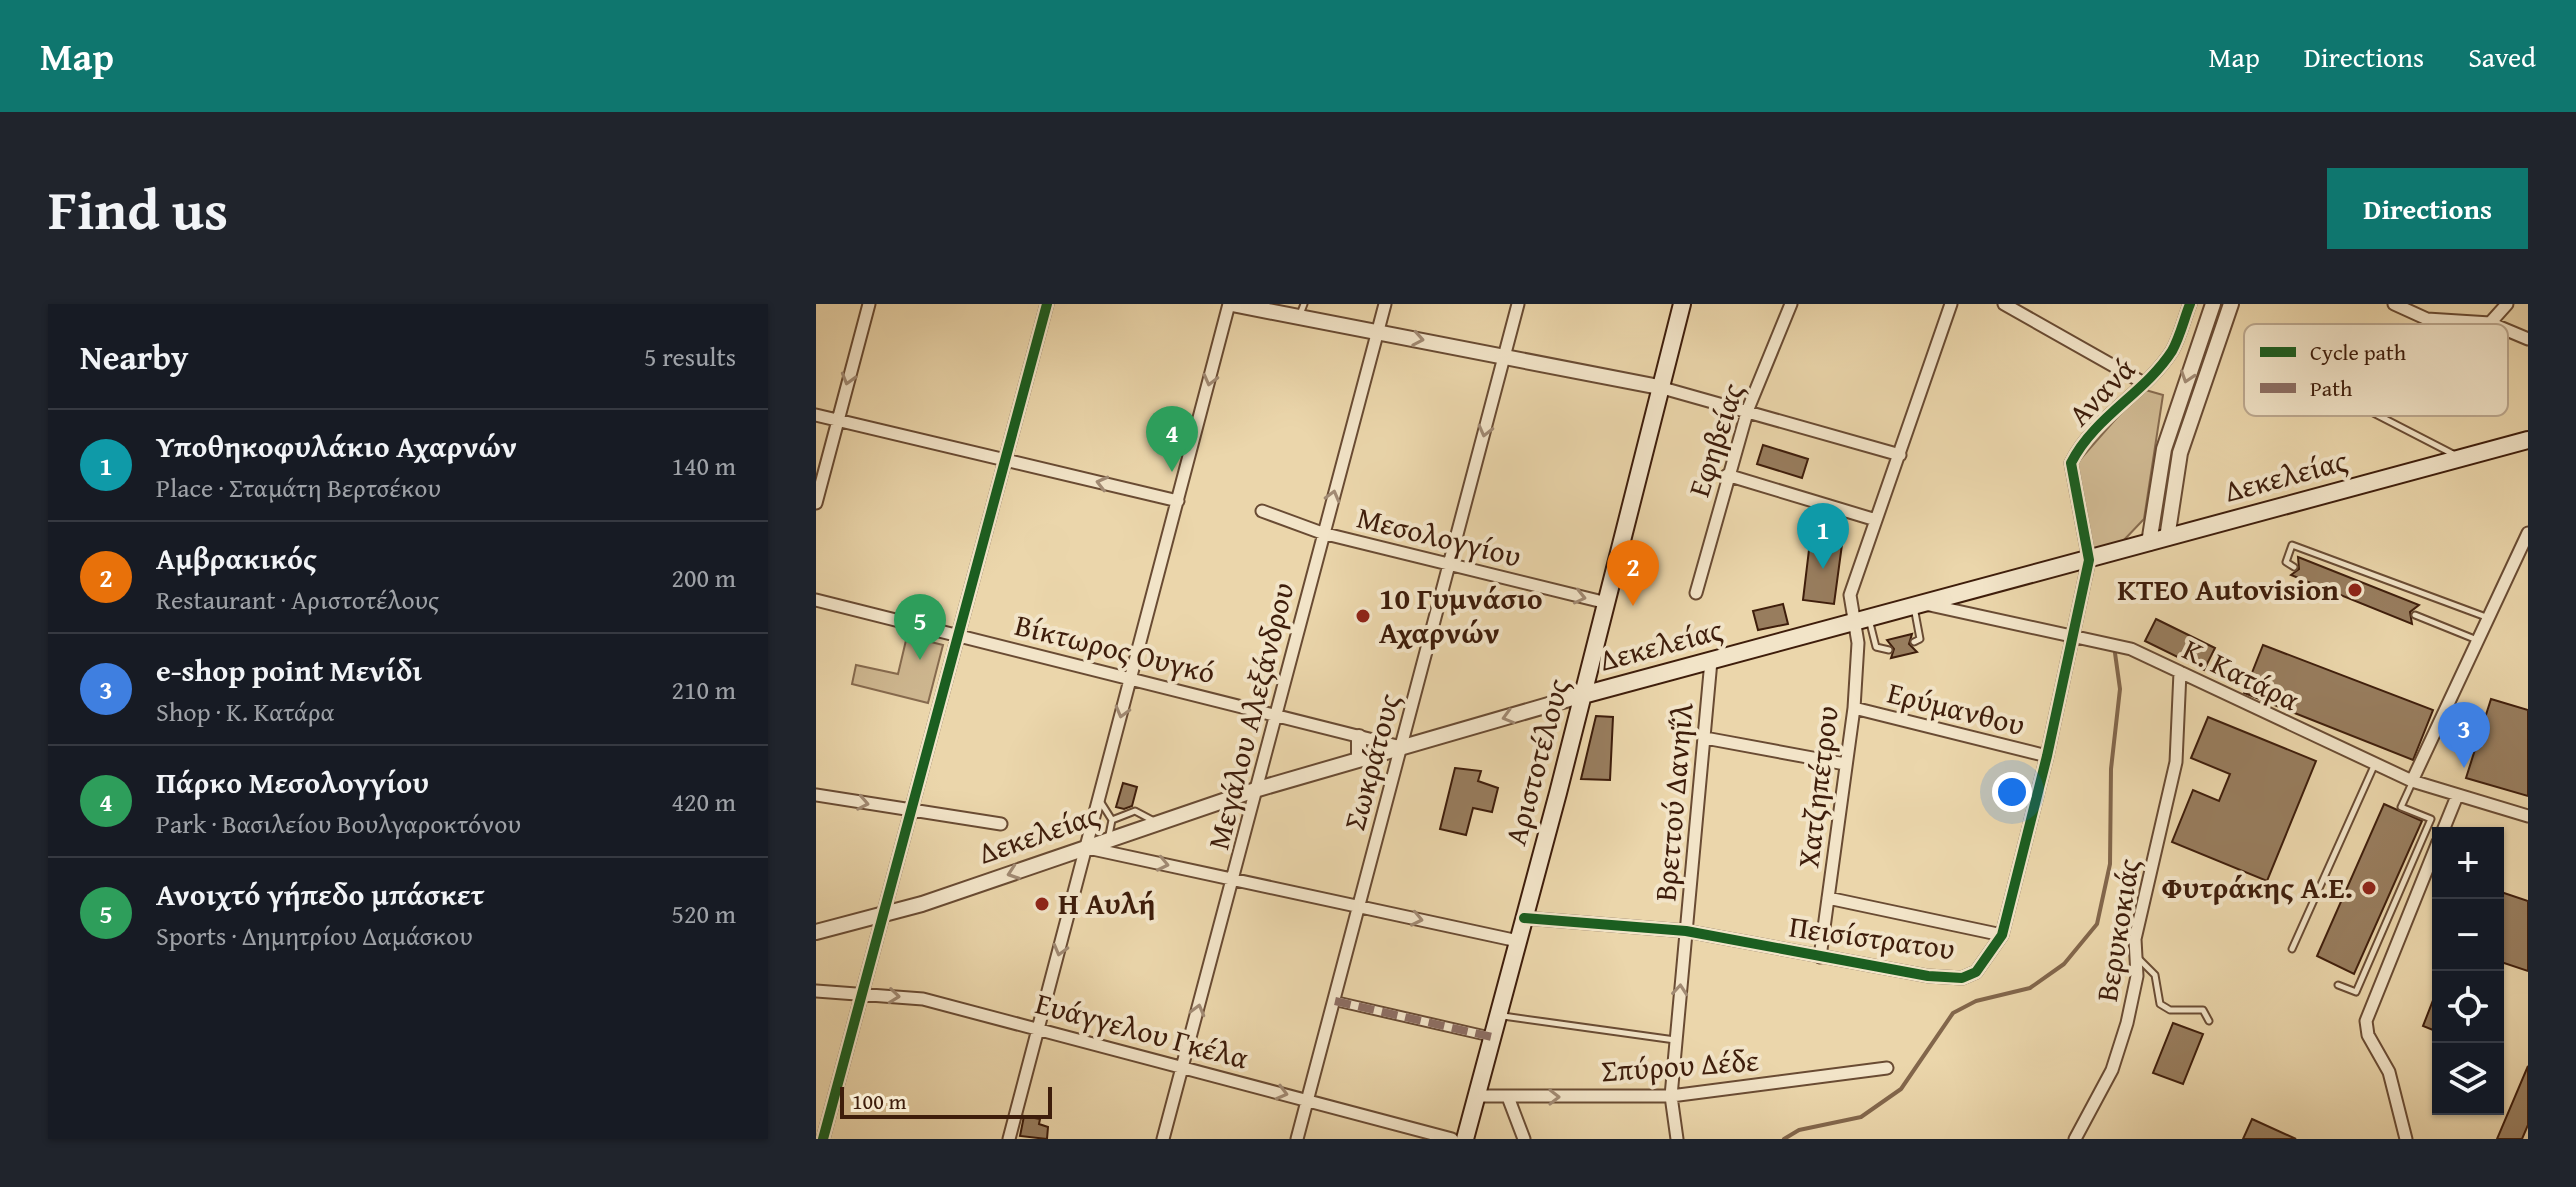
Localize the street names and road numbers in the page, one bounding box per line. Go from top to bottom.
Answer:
street label: Ανανά [2058,347,2145,435]
street label: Εφηβείας [1676,377,1754,502]
street label: Δεκελείας [2219,437,2352,513]
street label: Μεσολογγίου [1353,494,1526,578]
street label: Μεγάλου Αλεξάνδρου [1196,578,1304,854]
street label: Βίκτωρος Ουγκό [1011,602,1220,694]
street label: Δεκελείας [1594,606,1727,682]
street label: Κ. Κατάρα [2176,627,2307,721]
street label: Ερύμανθου [1883,670,2030,746]
street label: Αριστοτέλους [1493,673,1579,850]
street label: Σωκράτους [1332,688,1410,835]
street label: Βρεττού Δανηΐλ [1642,700,1704,903]
street label: Χατζηπέτρου [1785,703,1849,870]
street label: Δεκελείας [972,792,1105,874]
street label: Βερυκοκιάς [2084,855,2150,1004]
street label: Πεισίστρατου [1786,904,1958,970]
street label: Ευάγγελου Γκέλα [1031,980,1254,1080]
street label: Σπύρου Δέδε [1600,1038,1760,1092]

